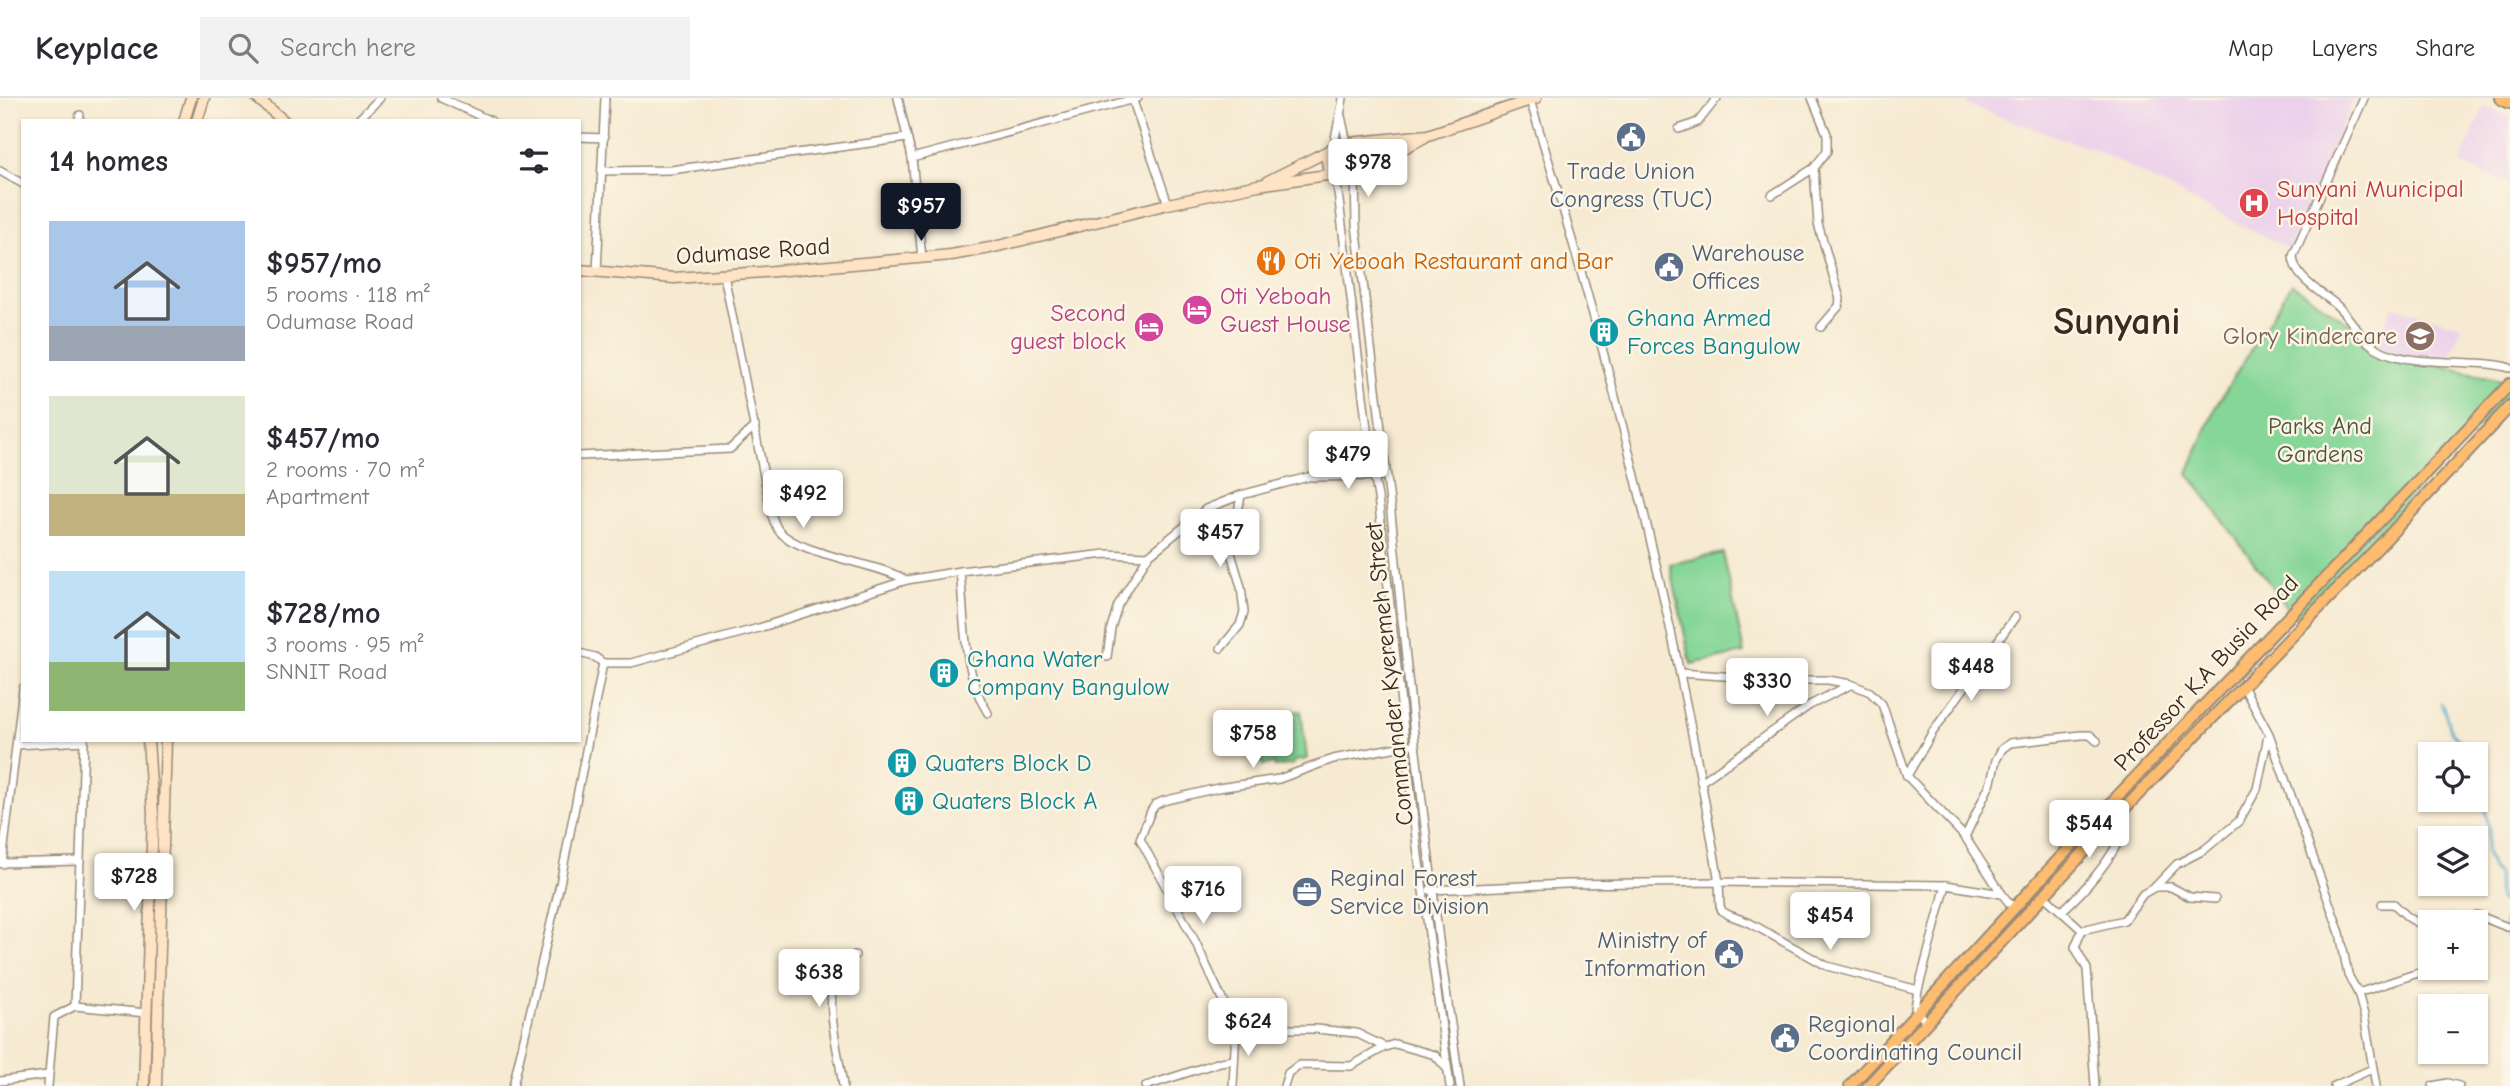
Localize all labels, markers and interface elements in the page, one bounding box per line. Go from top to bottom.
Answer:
search box [200,17,690,80]
text: Keyplace [35,29,158,67]
icon: search [224,29,262,67]
text: Search here [280,33,416,63]
text: Map [2228,34,2274,62]
text: Layers [2312,34,2377,62]
text: Share [2415,34,2475,62]
public building icon: Trade Union Congress (TUC) [1614,120,1648,154]
pin: $978 [1327,140,1409,199]
icon: filters [515,142,553,180]
text: 14 homes [49,144,168,179]
text: $978 [1344,148,1392,175]
place label: Trade Union Congress (TUC) [1550,157,1712,213]
place label: Sunyani Municipal Hospital [2277,175,2464,231]
pin: $957 [880,184,962,243]
hospital icon: Sunyani Municipal Hospital [2237,186,2271,220]
text: $957 [897,192,945,219]
street label: Odumase Road [675,232,831,270]
place label: Warehouse Offices [1692,239,1804,295]
restaurant icon: Oti Yeboah Restaurant and Bar [1254,244,1288,278]
text: $957/mo [266,246,382,281]
place label: Oti Yeboah Restaurant and Bar [1294,247,1614,275]
icon: home [105,249,189,333]
public building icon: Warehouse Offices [1652,250,1686,284]
text: 5 rooms · 118 m² [266,281,430,308]
place label: Oti Yeboah Guest House [1220,282,1351,338]
hotel icon: Oti Yeboah Guest House [1180,293,1214,327]
place label: Second guest block [1010,299,1126,355]
district label: Sunyani [2054,300,2181,344]
place label: Ghana Armed Forces Bangulow [1627,304,1801,360]
text: Odumase Road [266,308,414,335]
hotel icon: Second guest block [1132,310,1166,344]
building icon: Ghana Armed Forces Bangulow [1587,315,1621,349]
school or university icon: Glory Kindercare [2403,319,2437,353]
place label: Glory Kindercare [2223,322,2397,350]
park label: Parks And Gardens [2268,412,2372,468]
text: $457/mo [266,421,380,456]
icon: home [105,424,189,508]
pin: $479 [1307,432,1389,491]
text: $479 [1325,440,1371,467]
text: 2 rooms · 70 m² [266,456,424,483]
pin: $492 [762,470,844,530]
text: $492 [779,479,827,506]
text: Apartment [266,483,369,510]
pin: $457 [1179,510,1261,569]
text: $457 [1196,518,1244,545]
street label: Commander Kyeremeh Street [1359,520,1419,827]
street label: Professor K.A Busia Road [2108,569,2304,777]
text: $728/mo [266,596,380,631]
icon: home [105,599,189,683]
text: 3 rooms · 95 m² [266,631,424,658]
pin: $448 [1930,644,2012,703]
place label: Ghana Water Company Bangulow [967,645,1170,701]
text: $448 [1947,652,1995,679]
building icon: Ghana Water Company Bangulow [927,656,961,690]
text: SNNIT Road [266,658,387,685]
pin: $330 [1726,658,1808,718]
text: $330 [1742,667,1792,694]
pin: $758 [1212,710,1294,770]
text: $758 [1229,719,1277,746]
map controls [2418,742,2488,1064]
button: locate [2418,742,2488,812]
building icon: Quaters Block D [885,746,919,780]
place label: Quaters Block D [925,749,1092,777]
building icon: Quaters Block A [892,784,926,818]
place label: Quaters Block A [932,787,1097,815]
pin: $544 [2048,800,2130,860]
text: $544 [2065,809,2113,836]
button: layers [2418,826,2488,896]
pin: $728 [93,854,175,913]
text: $728 [110,862,158,889]
place label: Reginal Forest Service Division [1330,864,1489,920]
pin: $716 [1162,866,1244,926]
text: $716 [1180,875,1226,902]
office icon: Reginal Forest Service Division [1290,875,1324,909]
pin: $454 [1789,892,1871,952]
text: $454 [1806,901,1854,928]
button: + [2418,910,2488,980]
place label: Ministry of Information [1584,926,1707,982]
public building icon: Ministry of Information [1712,937,1746,971]
pin: $638 [778,950,860,1009]
text: $638 [795,958,844,985]
button: − [2418,994,2488,1064]
pin: $624 [1207,998,1289,1058]
text: $624 [1224,1007,1272,1034]
place label: Regional Coordinating Council [1808,1010,2022,1066]
public building icon: Regional Coordinating Council [1768,1021,1802,1055]

